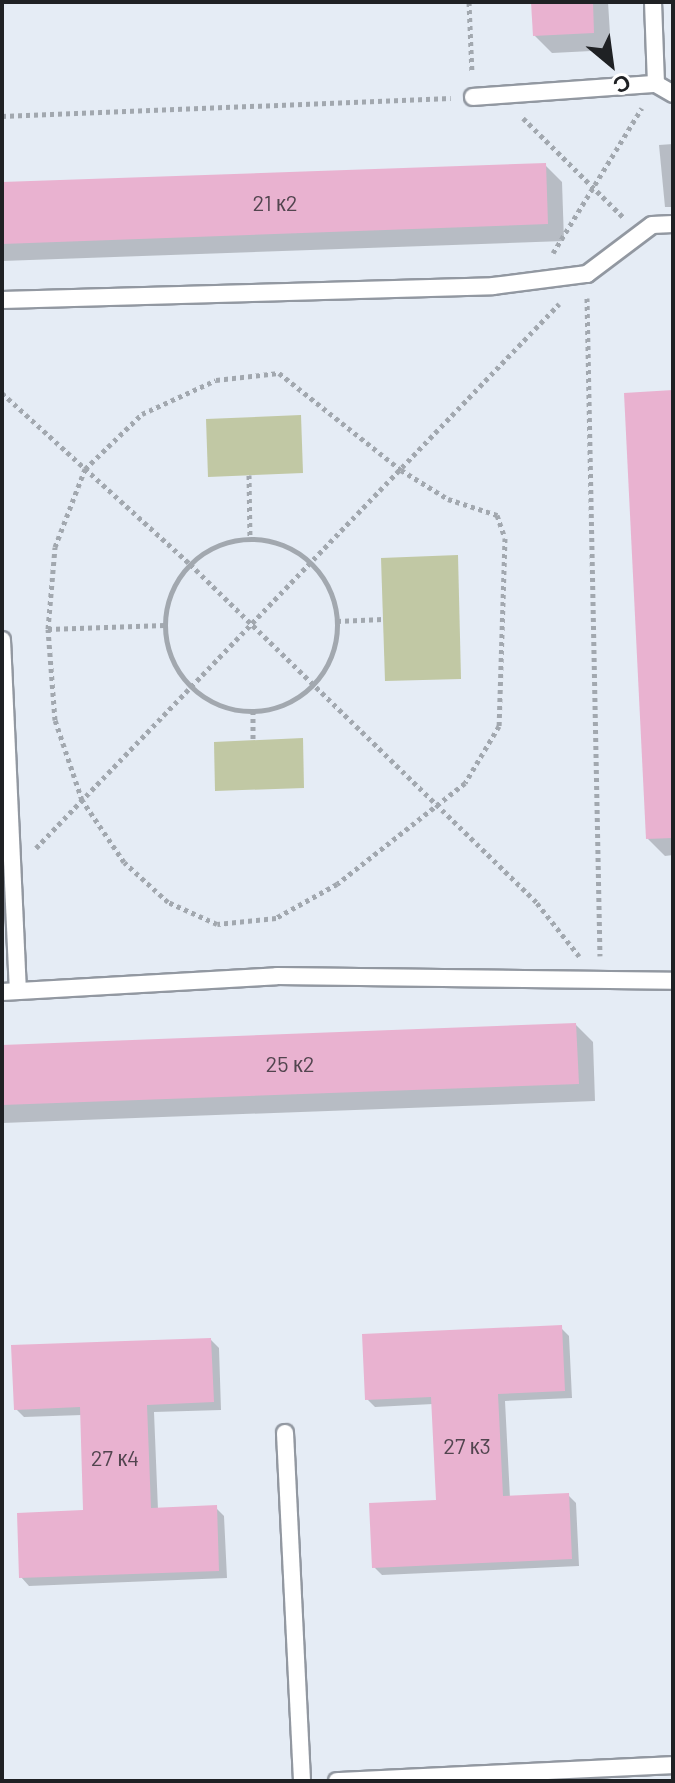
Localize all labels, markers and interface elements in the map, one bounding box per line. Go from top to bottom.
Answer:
north arrow [571,24,651,104]
text: С [609,70,636,100]
house number: 21 к2 [252,190,298,216]
house number: 25 к2 [266,1051,314,1077]
house number: 27 к3 [443,1433,491,1459]
house number: 27 к4 [91,1445,139,1471]

